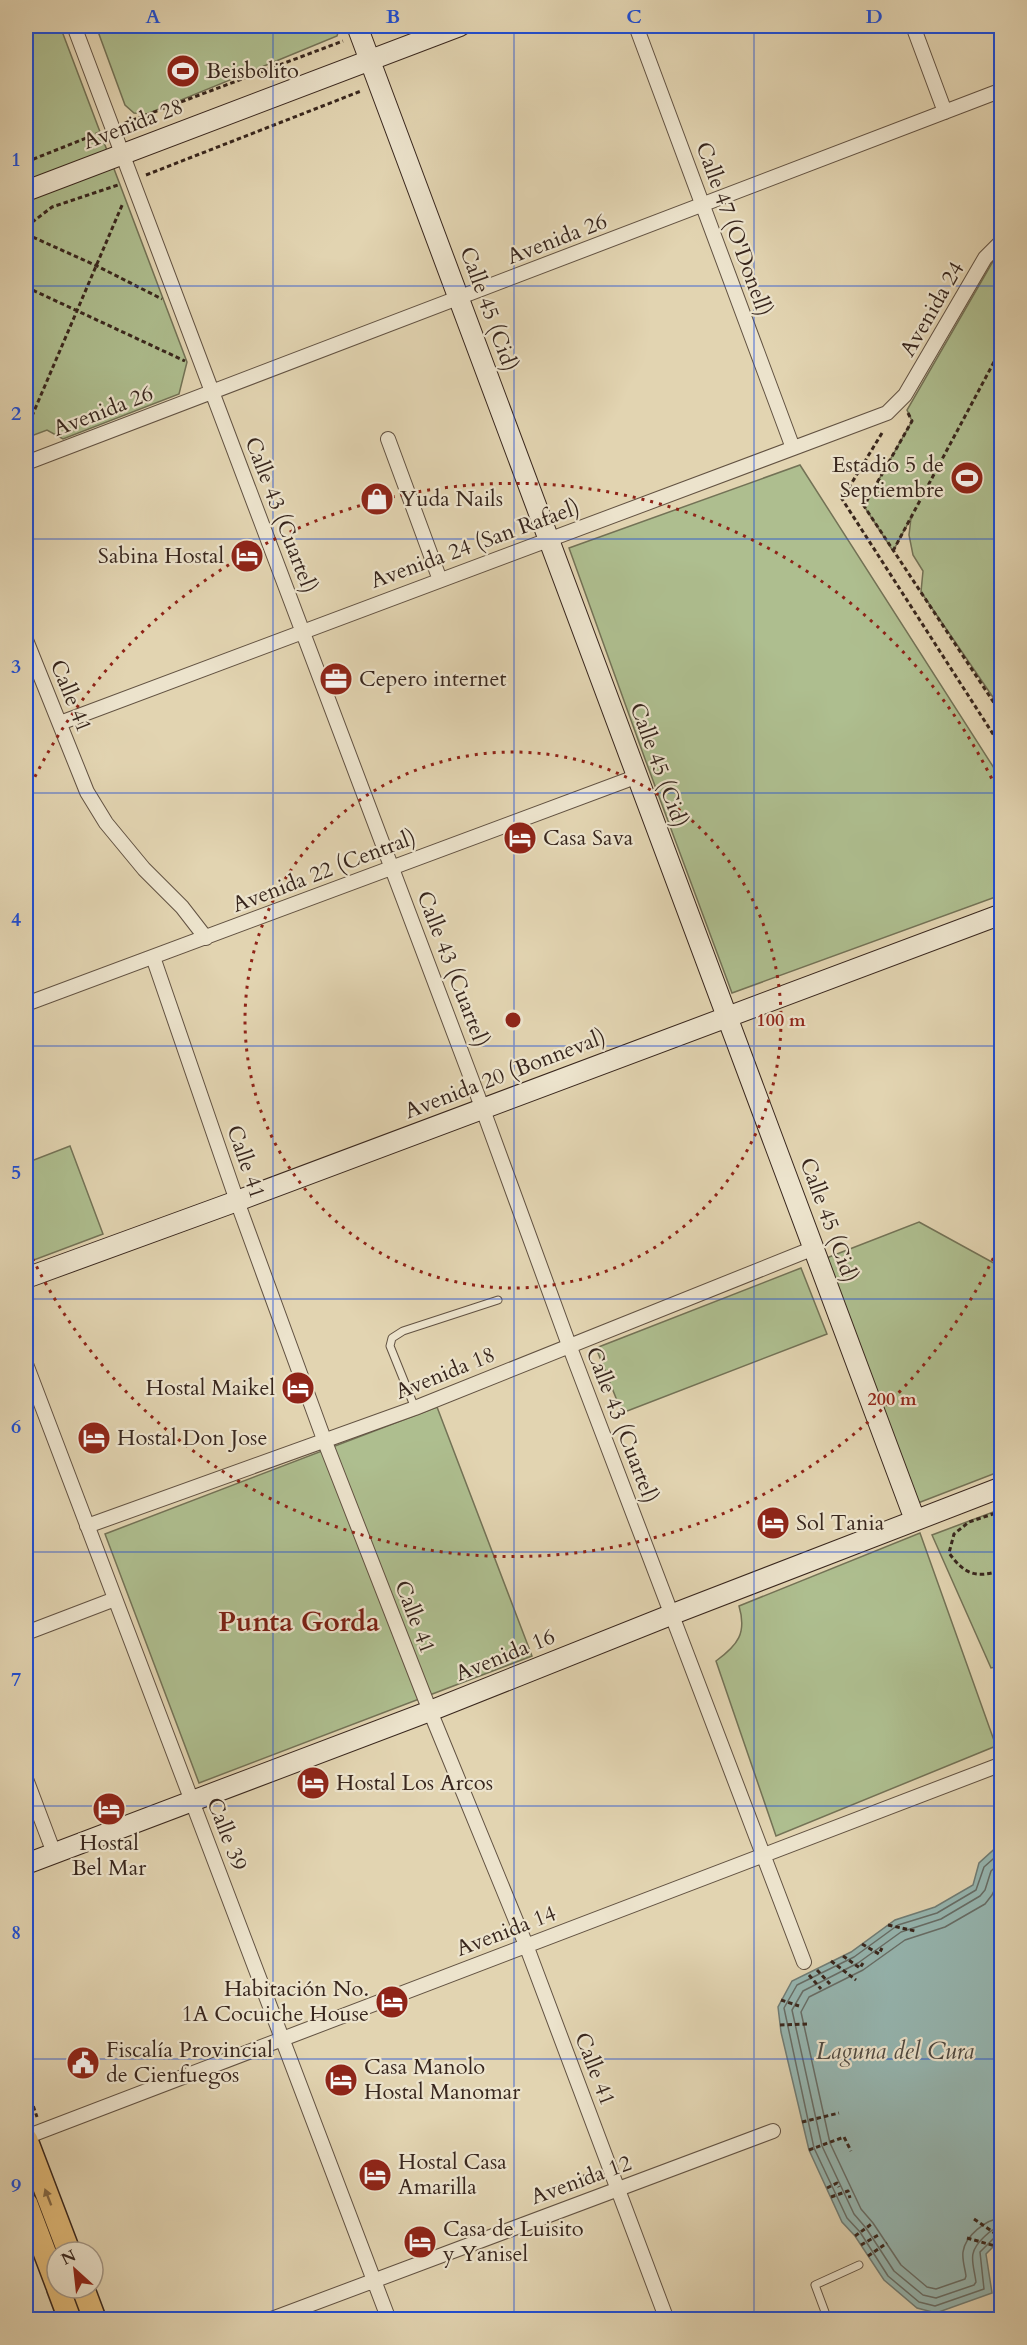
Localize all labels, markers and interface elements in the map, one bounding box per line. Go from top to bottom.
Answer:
text: A [145,3,161,30]
text: B [386,3,400,30]
text: C [626,3,642,30]
text: D [865,3,883,30]
sports icon: Beisbolito [165,53,201,89]
place label: Beisbolito [206,56,299,86]
street label: Avenida 28 [79,91,187,157]
street label: Calle 47 (O'Donell) [689,138,779,320]
text: 1 [11,146,21,173]
street label: Avenida 26 [503,206,611,272]
street label: Calle 45 (Cid) [453,243,525,375]
street label: Avenida 24 [893,256,971,362]
street label: Avenida 26 [49,378,157,444]
text: 2 [11,400,21,427]
street label: Calle 43 (Cuartel) [237,433,325,597]
place label: Estadio 5 de Septiembre [832,450,944,505]
sports icon: Estadio 5 de Septiembre [949,460,985,496]
shop icon: Yuda Nails [359,481,395,517]
place label: Yuda Nails [400,484,503,514]
street label: Avenida 24 (San Rafael) [366,492,584,596]
hotel icon: Sabina Hostal [229,538,265,574]
place label: Sabina Hostal [98,541,224,571]
text: 3 [11,653,21,680]
street label: Calle 41 [43,655,99,737]
office icon: Cepero internet [318,661,354,697]
place label: Cepero internet [359,664,506,694]
street label: Calle 45 (Cid) [623,699,695,831]
hotel icon: Casa Sava [502,820,538,856]
street label: Avenida 22 (Central) [228,822,420,920]
place label: Casa Sava [543,823,634,853]
street label: Calle 43 (Cuartel) [409,887,497,1051]
text: 4 [11,906,21,933]
text: 100 m [756,1008,806,1033]
centre of rings [503,1010,523,1030]
street label: Avenida 20 (Bonneval) [400,1022,610,1126]
street label: Calle 41 [219,1121,273,1203]
street label: Calle 45 (Cid) [793,1154,865,1286]
text: 5 [11,1159,21,1186]
street label: Avenida 18 [391,1339,499,1407]
street label: Calle 43 (Cuartel) [578,1343,666,1507]
hotel icon: Hostal Maikel [280,1370,316,1406]
place label: Hostal Maikel [146,1373,275,1403]
text: 200 m [867,1387,917,1412]
text: 6 [11,1413,21,1440]
hotel icon: Hostal Don Jose [76,1420,112,1456]
place label: Hostal Don Jose [117,1423,267,1453]
hotel icon: Sol Tania [755,1505,791,1541]
place label: Sol Tania [796,1508,885,1538]
street label: Calle 41 [387,1576,443,1658]
district label: Punta Gorda [218,1603,380,1641]
street label: Avenida 16 [451,1621,559,1689]
text: 7 [11,1666,21,1693]
hotel icon: Hostal Los Arcos [295,1765,331,1801]
place label: Hostal Los Arcos [336,1768,493,1798]
hotel icon: Hostal Bel Mar [91,1791,127,1827]
street label: Calle 39 [199,1793,255,1875]
place label: Hostal Bel Mar [72,1828,147,1883]
street label: Avenida 14 [452,1898,560,1964]
text: 8 [11,1919,21,1946]
place label: Habitación No. 1A Cocuiche House [181,1974,369,2029]
hotel icon: Habitación No. 1A Cocuiche House [374,1984,410,2020]
street label: Calle 41 [567,2028,623,2110]
place label: Fiscalía Provincial de Cienfuegos [106,2035,273,2090]
water label: Laguna del Cura [816,2035,975,2068]
public building icon: Fiscalía Provincial de Cienfuegos [65,2045,101,2081]
place label: Casa Manolo Hostal Manomar [364,2052,521,2107]
hotel icon: Casa Manolo Hostal Manomar [323,2062,359,2098]
place label: Hostal Casa Amarilla [398,2147,507,2202]
street label: Avenida 12 [526,2148,636,2212]
hotel icon: Hostal Casa Amarilla [357,2157,393,2193]
text: 9 [11,2172,21,2199]
one-way arrow [43,2188,53,2206]
place label: Casa de Luisito y Yanisel [442,2214,584,2269]
hotel icon: Casa de Luisito y Yanisel [402,2224,438,2260]
north arrow [45,2240,105,2300]
text: N [57,2245,80,2270]

